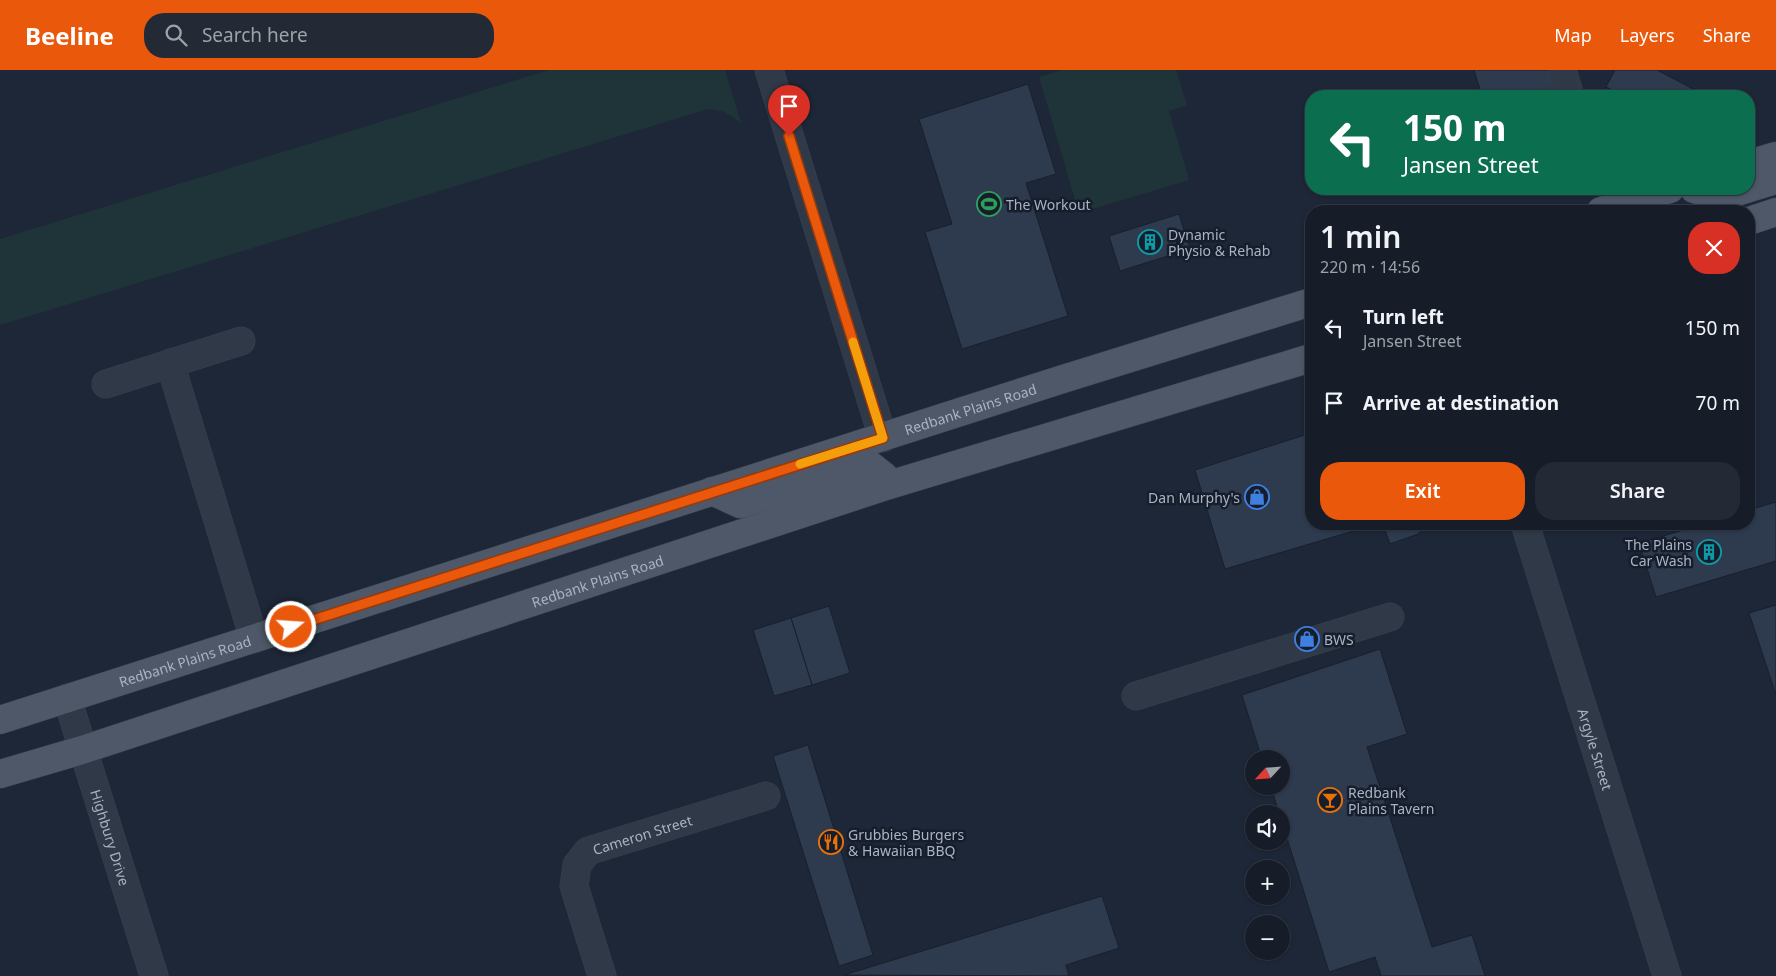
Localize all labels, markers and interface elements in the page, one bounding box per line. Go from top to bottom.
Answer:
search box [144,13,494,58]
text: Beeline [25,19,114,52]
icon: search [162,21,190,49]
text: Search here [202,22,308,48]
text: Map [1554,23,1592,47]
text: Layers [1620,23,1675,47]
text: Share [1703,23,1751,47]
pin [768,85,810,136]
icon: arrive [775,92,803,120]
text: 150 m [1403,104,1506,151]
icon: left [1320,110,1385,175]
text: Jansen Street [1403,149,1539,179]
sports icon: The Workout [976,191,1002,217]
place label: The Workout [1006,195,1091,214]
text: 1 min [1320,216,1401,257]
button: close [1688,222,1740,274]
place label: Dynamic Physio & Rehab [1168,225,1270,260]
building icon: Dynamic Physio & Rehab [1137,229,1163,255]
text: 220 m · 14:56 [1320,256,1420,278]
text: Turn left [1363,304,1444,330]
icon: left [1320,314,1348,342]
text: 150 m [1685,315,1740,341]
text: Jansen Street [1363,330,1462,352]
street label: Redbank Plains Road [902,379,1039,439]
icon: arrive [1320,389,1348,417]
text: Arrive at destination [1363,390,1559,416]
text: 70 m [1696,390,1740,416]
button: Exit [1320,462,1525,520]
button: Share [1535,462,1740,520]
shop icon: Dan Murphy's [1244,484,1270,510]
place label: Dan Murphy's [1148,488,1240,507]
place label: The Plains Car Wash [1625,535,1692,570]
building icon: The Plains Car Wash [1696,539,1722,565]
street label: Redbank Plains Road [529,550,666,611]
position arrow [264,600,316,652]
shop icon: BWS [1294,626,1320,652]
place label: BWS [1324,630,1354,649]
street label: Redbank Plains Road [116,631,253,691]
street label: Argyle Street [1574,706,1617,792]
north arrow [1245,750,1290,795]
map controls [1245,750,1290,960]
place label: Redbank Plains Tavern [1348,783,1435,818]
street label: Highbury Drive [87,787,135,888]
bar icon: Redbank Plains Tavern [1317,787,1343,813]
button: sound [1245,805,1290,850]
street label: Cameron Street [590,810,694,859]
place label: Grubbies Burgers & Hawaiian BBQ [848,825,964,860]
restaurant icon: Grubbies Burgers & Hawaiian BBQ [818,829,844,855]
button: + [1245,860,1290,905]
button: − [1245,915,1290,960]

